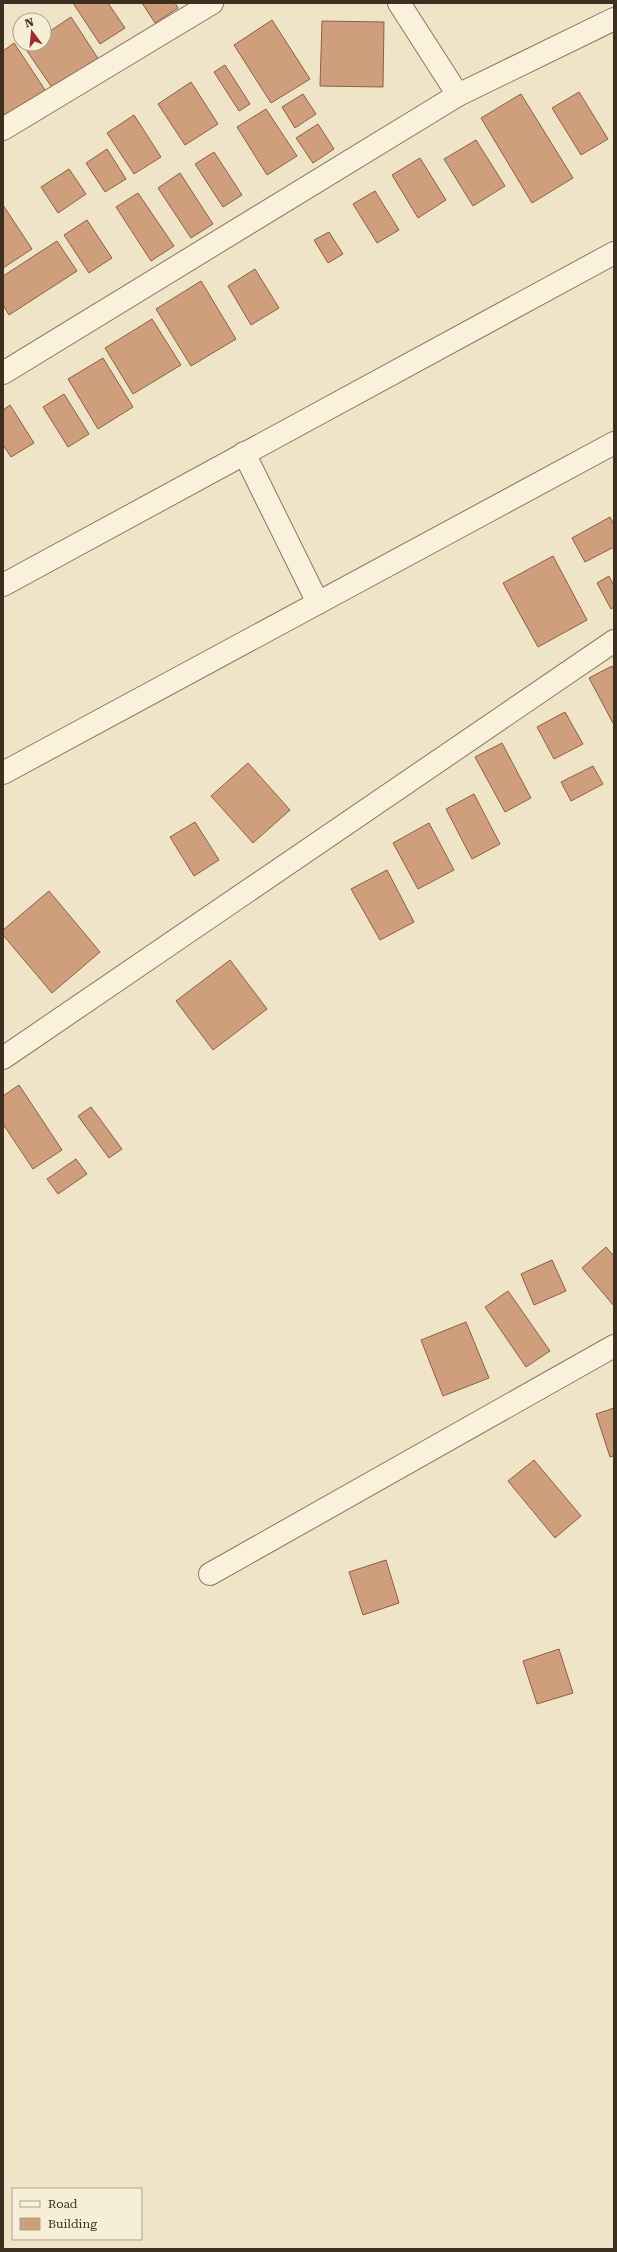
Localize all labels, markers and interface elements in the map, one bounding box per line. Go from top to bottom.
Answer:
north arrow [12,12,52,52]
text: N [24,15,36,30]
legend [12,2188,142,2240]
text: Road [48,2197,78,2211]
text: Building [48,2217,97,2231]

